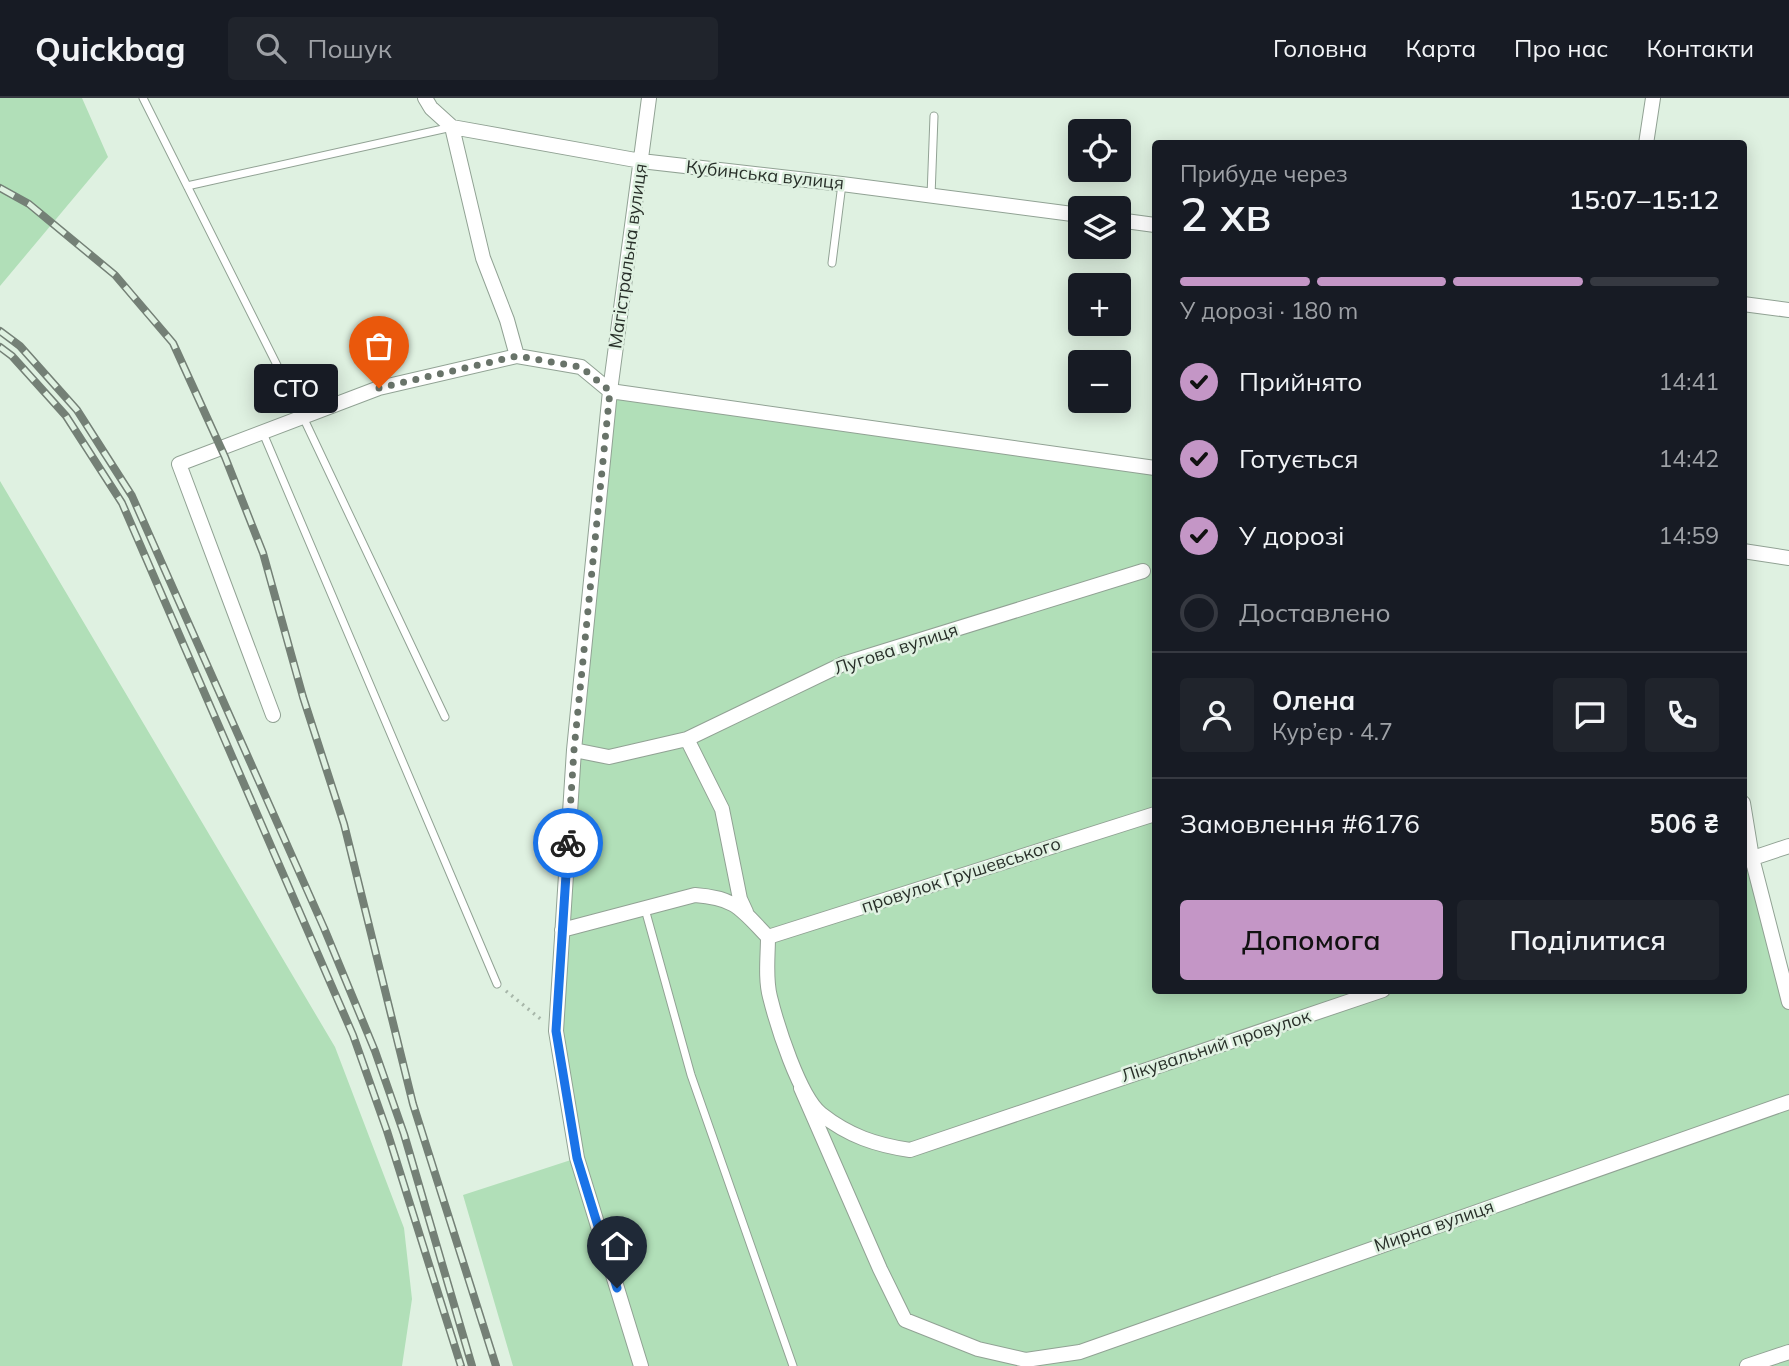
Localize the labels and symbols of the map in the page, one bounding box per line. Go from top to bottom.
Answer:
street label: Кубинська вулиця [685,155,845,194]
street label: Магістральна вулиця [603,162,652,350]
pin [349,316,409,388]
callout: СТО [253,364,337,412]
street label: Лугова вулиця [831,618,961,679]
courier [533,808,603,878]
street label: провулок Грушевського [858,831,1063,918]
street label: Лікувальний провулок [1118,1004,1314,1087]
street label: Мирна вулиця [1371,1194,1497,1257]
pin [587,1216,647,1288]

